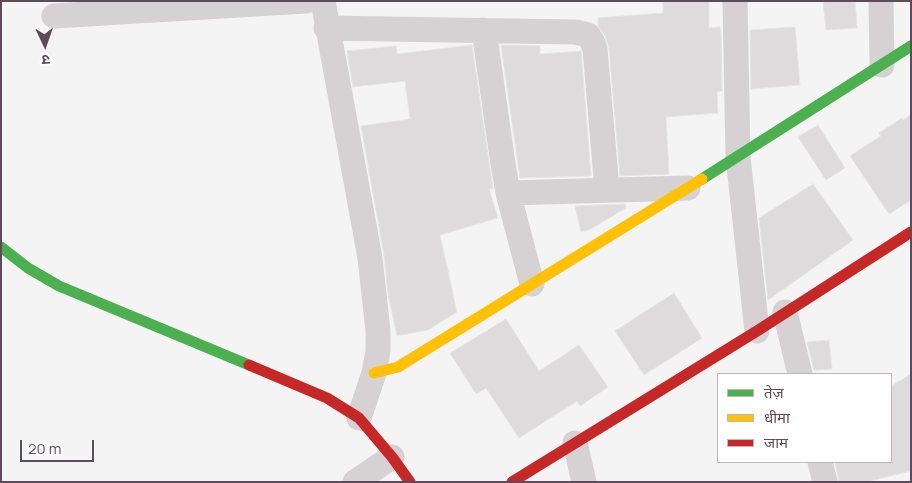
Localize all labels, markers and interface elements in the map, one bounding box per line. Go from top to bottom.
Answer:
north arrow [20,20,70,70]
text: उ [41,51,50,70]
legend [717,373,892,463]
text: तेज़ [764,382,784,403]
text: धीमा [764,407,790,428]
scale bar [22,430,96,462]
text: जाम [764,432,788,453]
text: 20 m [28,438,61,459]

